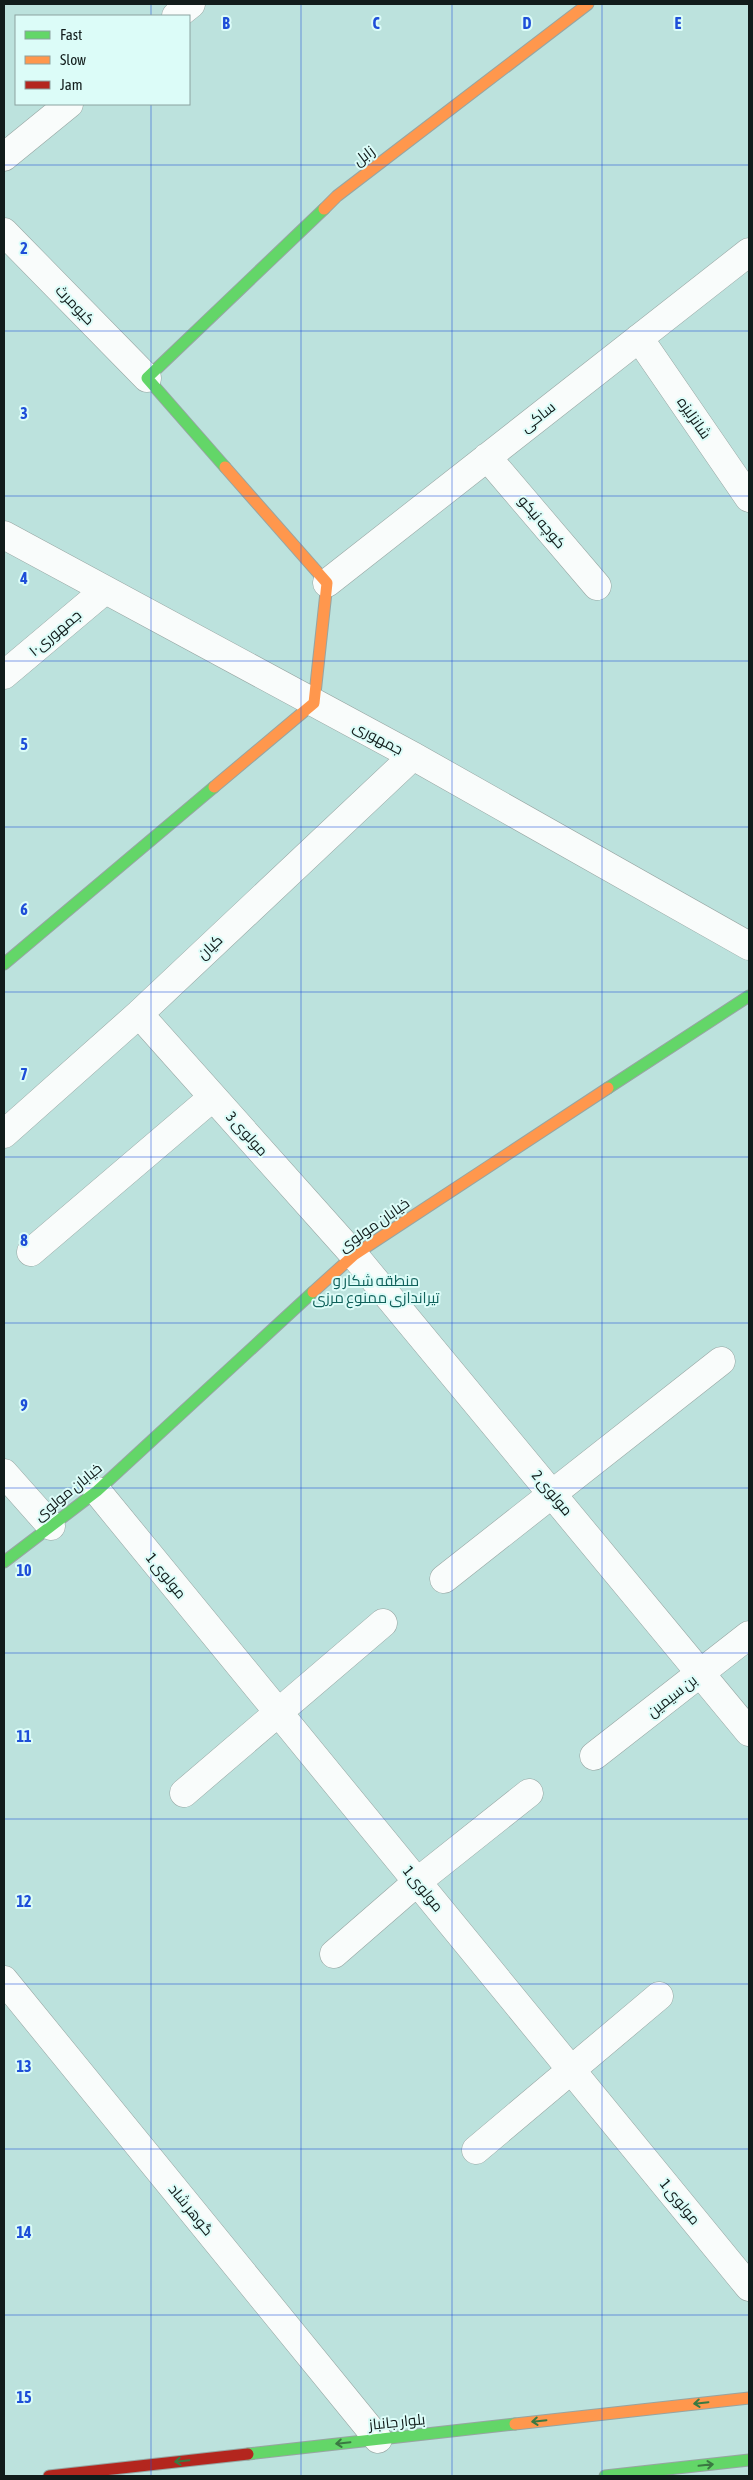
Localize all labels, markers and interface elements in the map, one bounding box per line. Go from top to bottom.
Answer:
text: B [222,14,230,32]
text: C [372,14,380,32]
text: D [523,14,532,32]
text: E [675,14,682,32]
legend [15,15,190,105]
text: Fast [60,26,82,43]
text: Slow [60,51,86,68]
text: Jam [60,76,83,93]
street label: زابل [350,142,379,171]
text: 2 [20,239,28,257]
street label: کیومرث [52,281,98,329]
street label: شانزلیزه [673,394,715,442]
street label: ساکی [517,398,560,437]
text: 3 [20,404,28,422]
street label: کوچه نیکو [514,492,569,553]
text: 4 [19,569,28,587]
street label: جمهوری۱۰ [25,606,85,661]
street label: جمهوری [349,717,406,760]
text: 5 [20,735,28,753]
text: 6 [20,900,28,918]
street label: کیان [194,931,227,964]
text: 7 [20,1065,28,1083]
street label: مولوی 3 [222,1108,272,1161]
street label: خیابان مولوی [335,1194,413,1257]
text: 8 [20,1231,28,1249]
park label: منطقه شکار و تیراندازی ممنوع مرزی [312,1272,440,1309]
text: 9 [20,1396,28,1414]
street label: خیابان مولوی [30,1459,106,1526]
street label: مولوی 2 [527,1467,576,1520]
street label: مولوی 1 [141,1549,190,1603]
text: 10 [16,1561,32,1579]
street label: بن سیمین [643,1671,701,1722]
text: 11 [16,1727,32,1745]
street label: مولوی 1 [398,1862,447,1916]
text: 12 [16,1892,32,1910]
text: 13 [16,2057,32,2075]
street label: مولوی 1 [655,2175,704,2229]
street label: گوهر شاد [165,2180,217,2240]
text: 14 [16,2223,32,2241]
text: 15 [16,2388,32,2406]
one-way arrow [693,2398,709,2408]
street label: بلوار جانباز [367,2410,426,2434]
one-way arrow [532,2416,548,2426]
one-way arrow [335,2438,351,2448]
one-way arrow [174,2456,190,2466]
one-way arrow [698,2460,714,2470]

